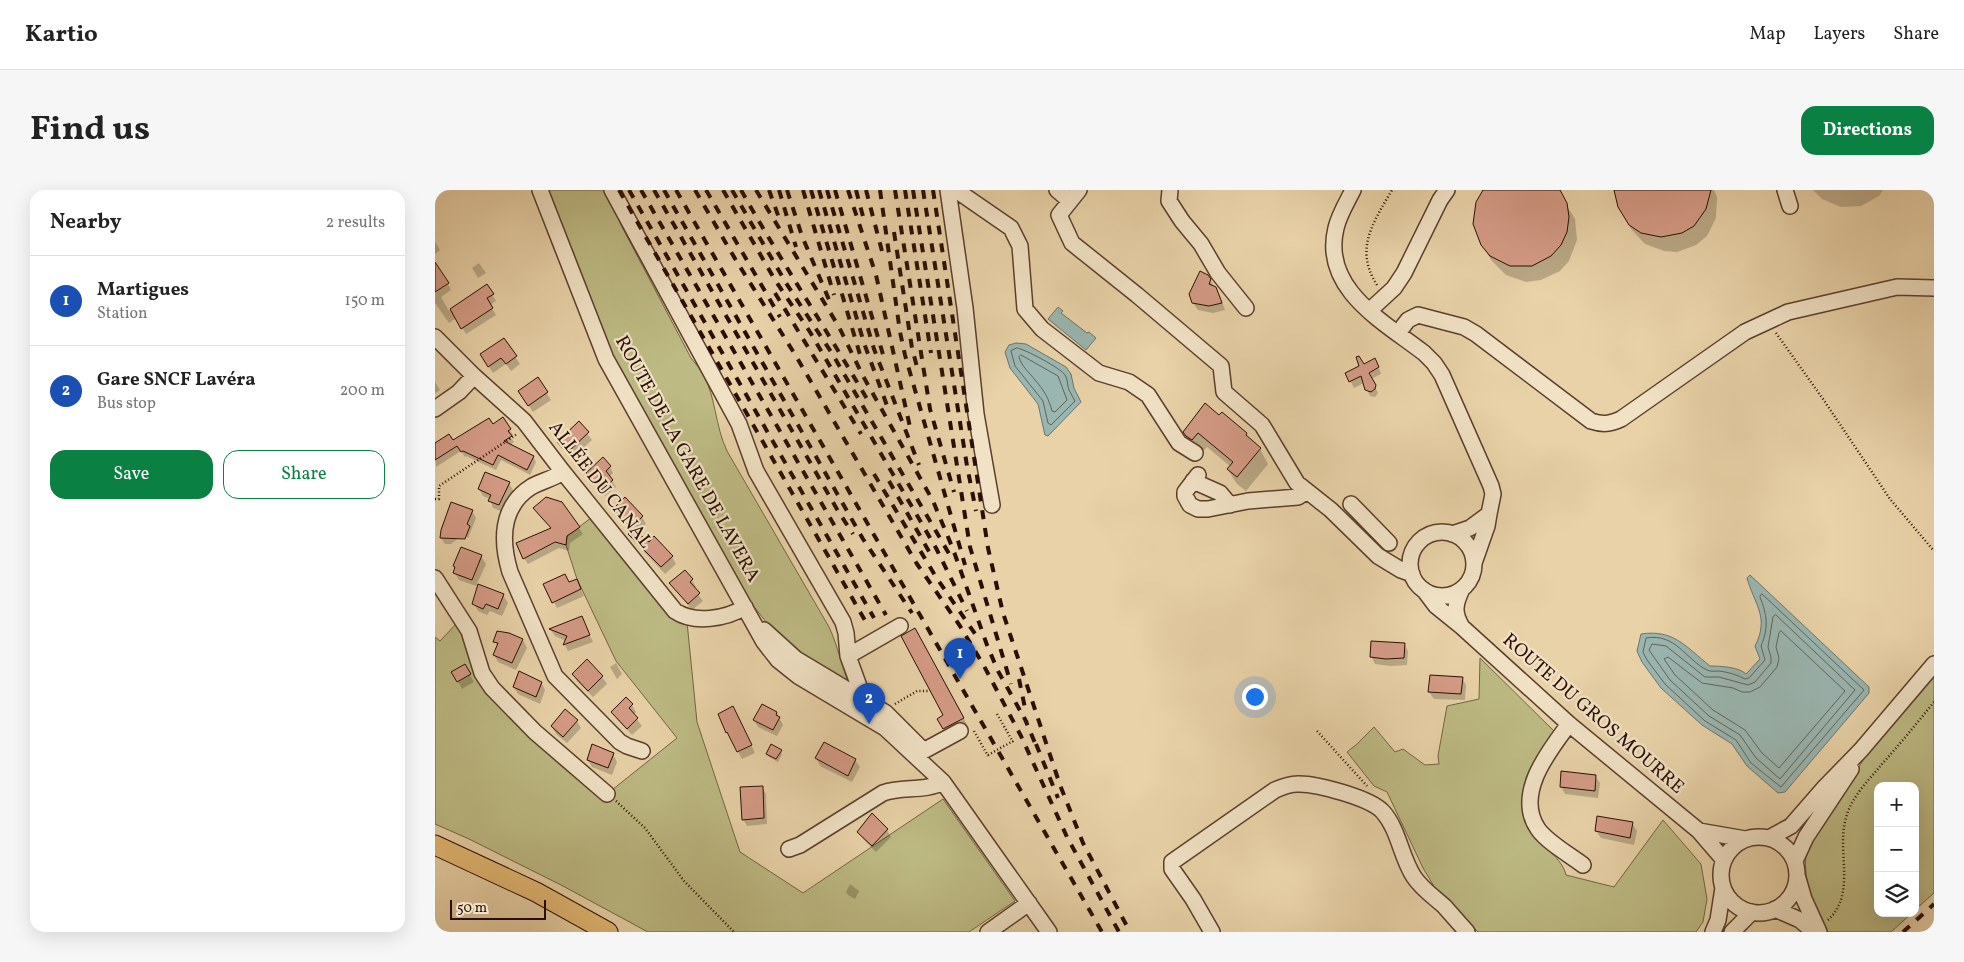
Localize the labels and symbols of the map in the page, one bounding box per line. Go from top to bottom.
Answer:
street label: ROUTE DE LA GARE DE LAVERA [608,331,766,587]
street label: ALLÉE DU CANAL [542,416,658,554]
street label: ROUTE DU GROS MOURRE [1497,628,1689,800]
pin: 1 [944,638,976,679]
pin: 2 [853,683,885,724]
your location [1242,684,1268,710]
scale bar [450,897,546,920]

